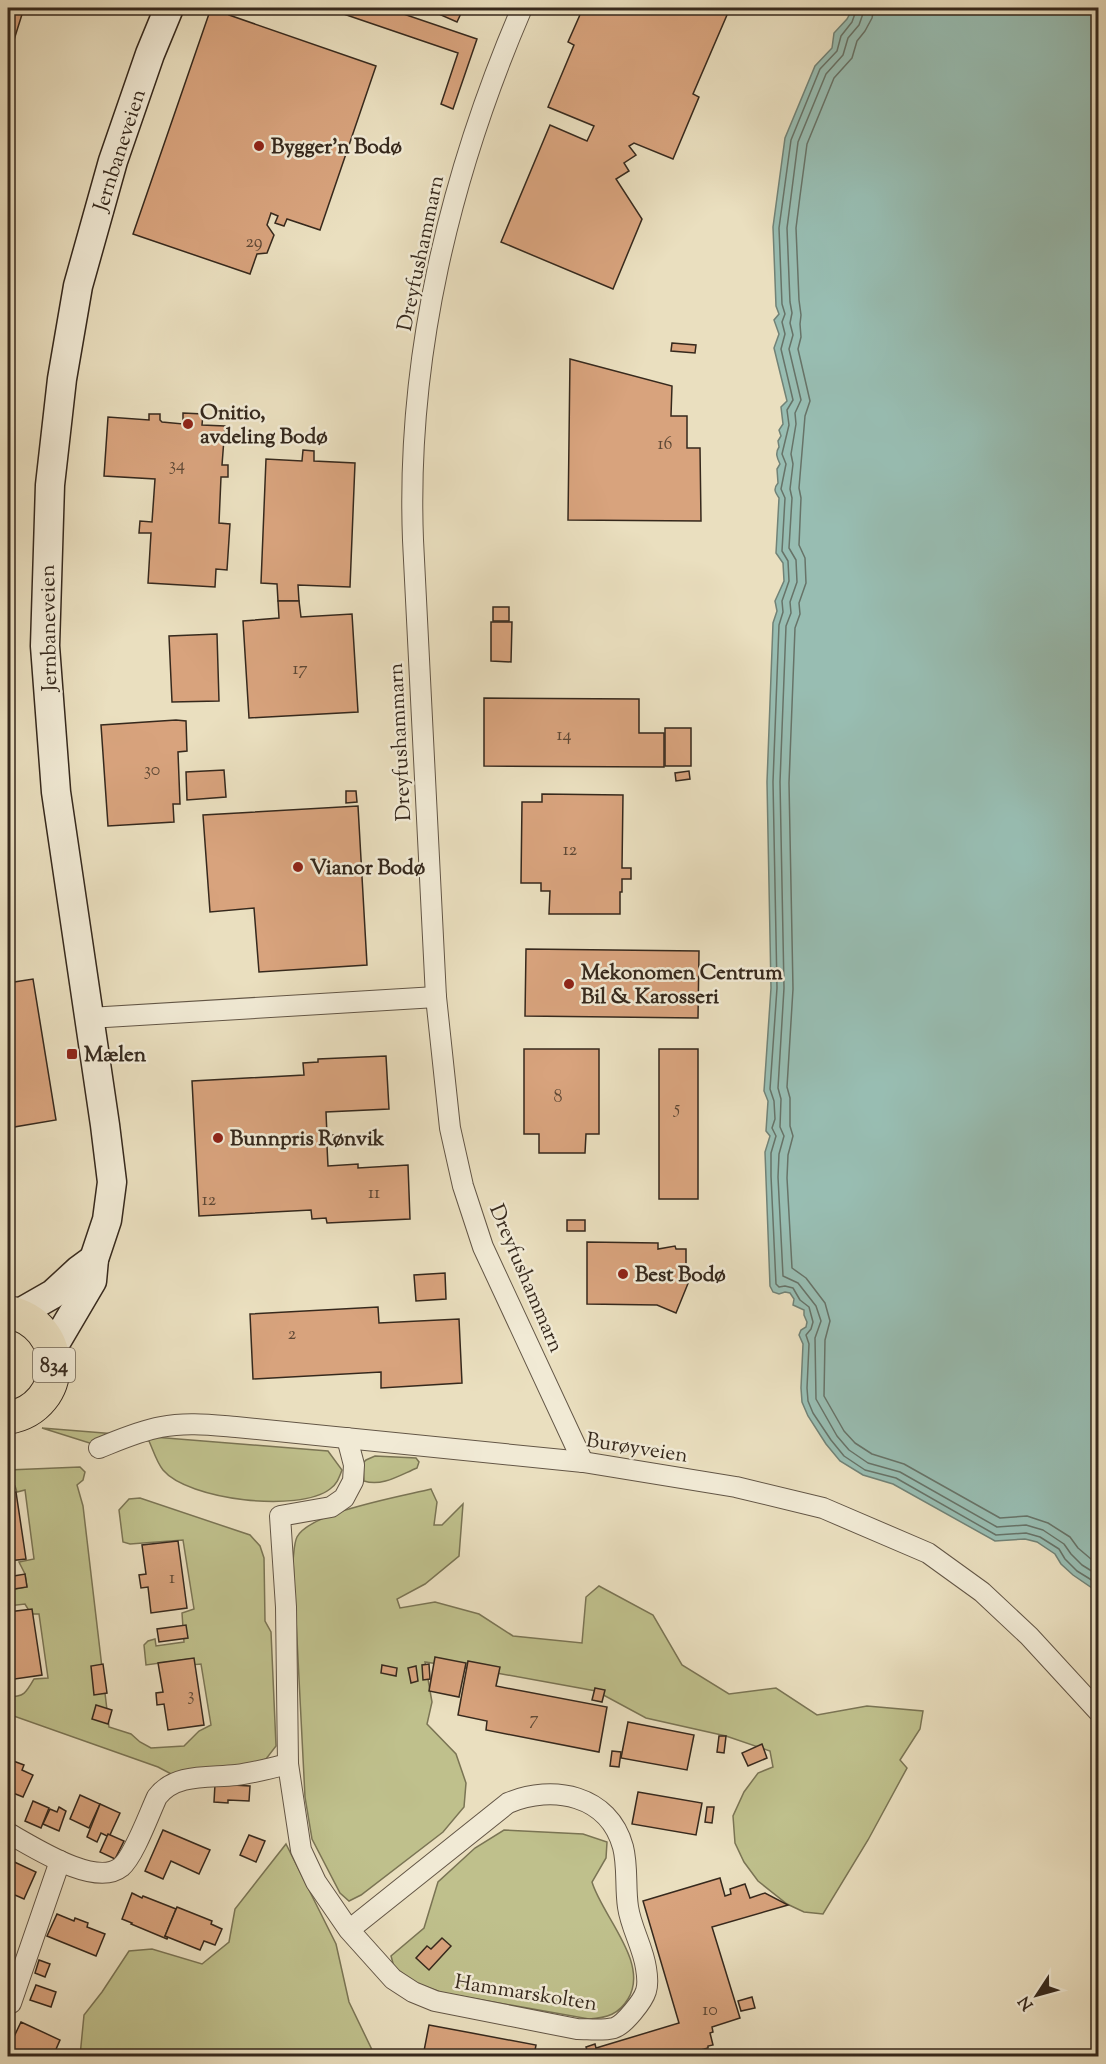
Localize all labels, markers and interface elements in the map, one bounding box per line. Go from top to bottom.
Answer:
street label: Jernbaneveien [87,86,155,217]
place label: Bygger'n Bodø [271,133,402,163]
marker: Bygger'n Bodø [252,139,266,153]
street label: Dreyfushammarn [391,173,453,334]
house number: 29 [245,230,263,256]
place label: Onitio, avdeling Bodø [200,399,328,453]
marker: Onitio, avdeling Bodø [181,417,195,431]
house number: 16 [657,432,673,458]
house number: 34 [169,453,185,479]
street label: Jernbaneveien [34,564,66,693]
house number: 17 [292,657,308,683]
street label: Dreyfushammarn [382,662,420,822]
house number: 14 [556,723,572,749]
house number: 30 [144,758,160,784]
house number: 12 [563,838,578,864]
place label: Vianor Bodø [310,854,426,884]
marker: Vianor Bodø [291,860,305,874]
place label: Mekonomen Centrum Bil & Karosseri [581,959,783,1013]
marker: Mekonomen Centrum Bil & Karosseri [562,977,576,991]
place label: Mælen [84,1041,147,1071]
marker: Mælen [65,1047,79,1061]
house number: 8 [554,1085,563,1111]
house number: 5 [673,1096,680,1122]
place label: Bunnpris Rønvik [230,1125,385,1155]
marker: Bunnpris Rønvik [211,1131,225,1145]
house number: 11 [368,1181,380,1207]
house number: 12 [202,1188,217,1214]
street label: Dreyfushammarn [480,1200,570,1358]
place label: Best Bodø [635,1261,726,1291]
marker: Best Bodø [616,1267,630,1281]
house number: 2 [288,1322,297,1348]
road number: 834 [33,1348,75,1382]
street label: Burøyveien [584,1426,690,1472]
house number: 1 [169,1566,175,1592]
house number: 3 [187,1683,195,1709]
house number: 7 [529,1707,539,1733]
north arrow [1007,1965,1067,2025]
street label: Hammarskolten [452,1968,599,2020]
text: N [1014,1990,1040,2014]
house number: 10 [702,1998,718,2024]

